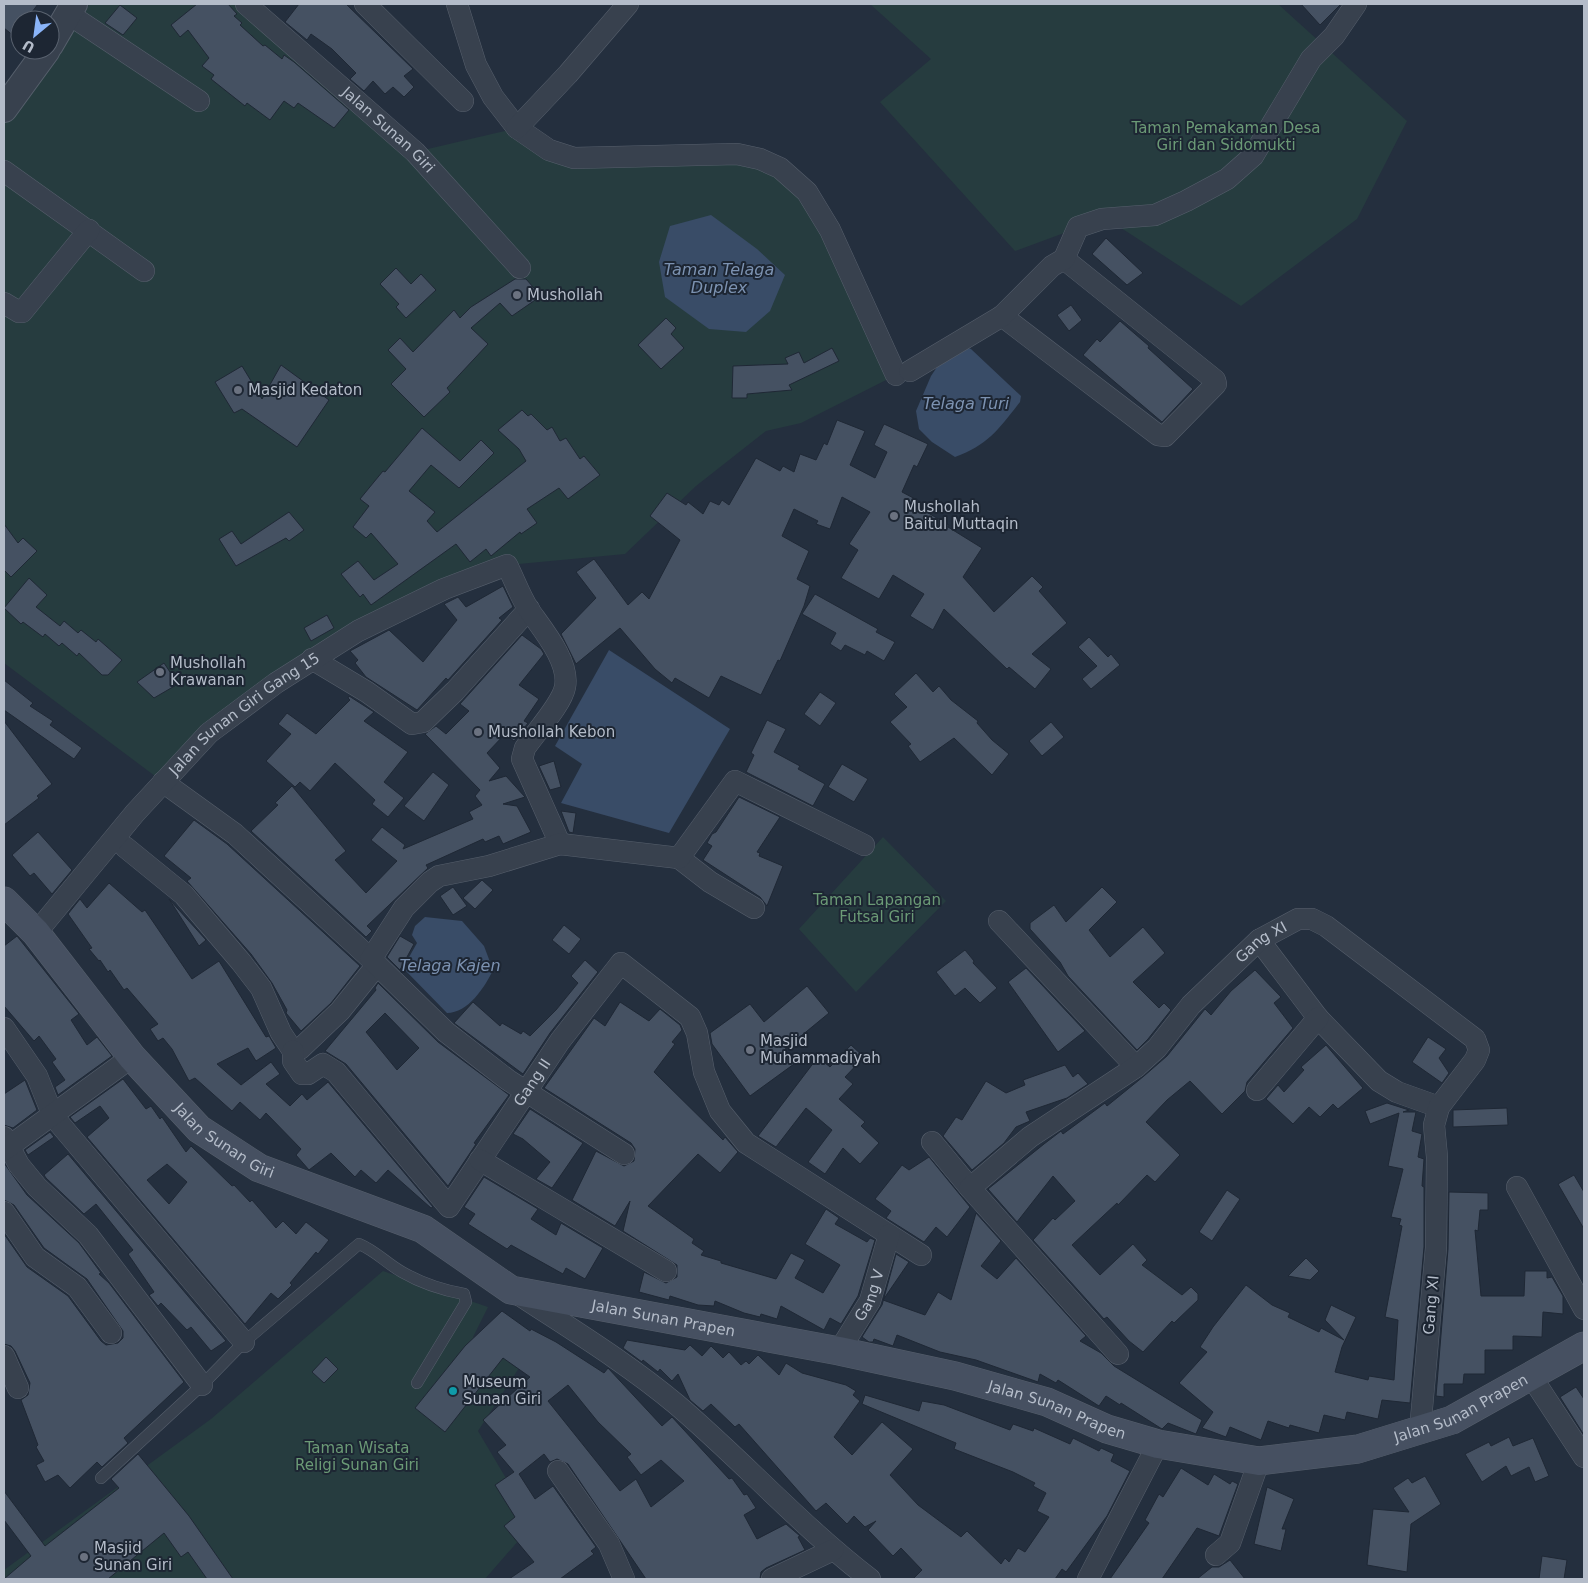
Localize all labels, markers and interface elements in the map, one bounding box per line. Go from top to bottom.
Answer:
north arrow [10,10,60,60]
text: U [20,37,38,56]
street label: Jalan Sunan Giri [337,82,439,177]
park label: Taman Pemakaman Desa Giri dan Sidomukti [1131,119,1320,154]
water label: Taman Telaga Duplex [664,260,774,297]
place label: Mushollah [527,286,603,304]
marker: Mushollah [511,289,523,301]
place label: Masjid Kedaton [248,381,362,399]
marker: Masjid Kedaton [232,384,244,396]
water label: Telaga Turi [923,394,1010,413]
place label: Mushollah Baitul Muttaqin [904,498,1019,533]
marker: Mushollah Baitul Muttaqin [888,510,900,522]
street label: Jalan Sunan Giri Gang 15 [165,649,323,780]
place label: Mushollah Krawanan [170,654,246,689]
marker: Mushollah Krawanan [154,666,166,678]
place label: Mushollah Kebon [488,723,615,741]
marker: Mushollah Kebon [472,726,484,738]
park label: Taman Lapangan Futsal Giri [812,891,941,926]
street label: Gang XI [1232,918,1290,967]
water label: Telaga Kajen [399,956,501,975]
place label: Masjid Muhammadiyah [760,1032,881,1067]
marker: Masjid Muhammadiyah [744,1044,756,1056]
street label: Gang II [510,1055,555,1110]
street label: Jalan Sunan Giri [170,1099,277,1182]
street label: Gang V [851,1266,888,1325]
street label: Gang XI [1419,1275,1443,1335]
street label: Jalan Sunan Prapen [589,1296,737,1341]
street label: Jalan Sunan Prapen [1391,1370,1531,1447]
place label: Museum Sunan Giri [463,1373,541,1408]
street label: Jalan Sunan Prapen [985,1377,1128,1443]
marker: Museum Sunan Giri [447,1385,459,1397]
park label: Taman Wisata Religi Sunan Giri [295,1439,419,1474]
place label: Masjid Sunan Giri [94,1539,172,1574]
marker: Masjid Sunan Giri [78,1551,90,1563]

